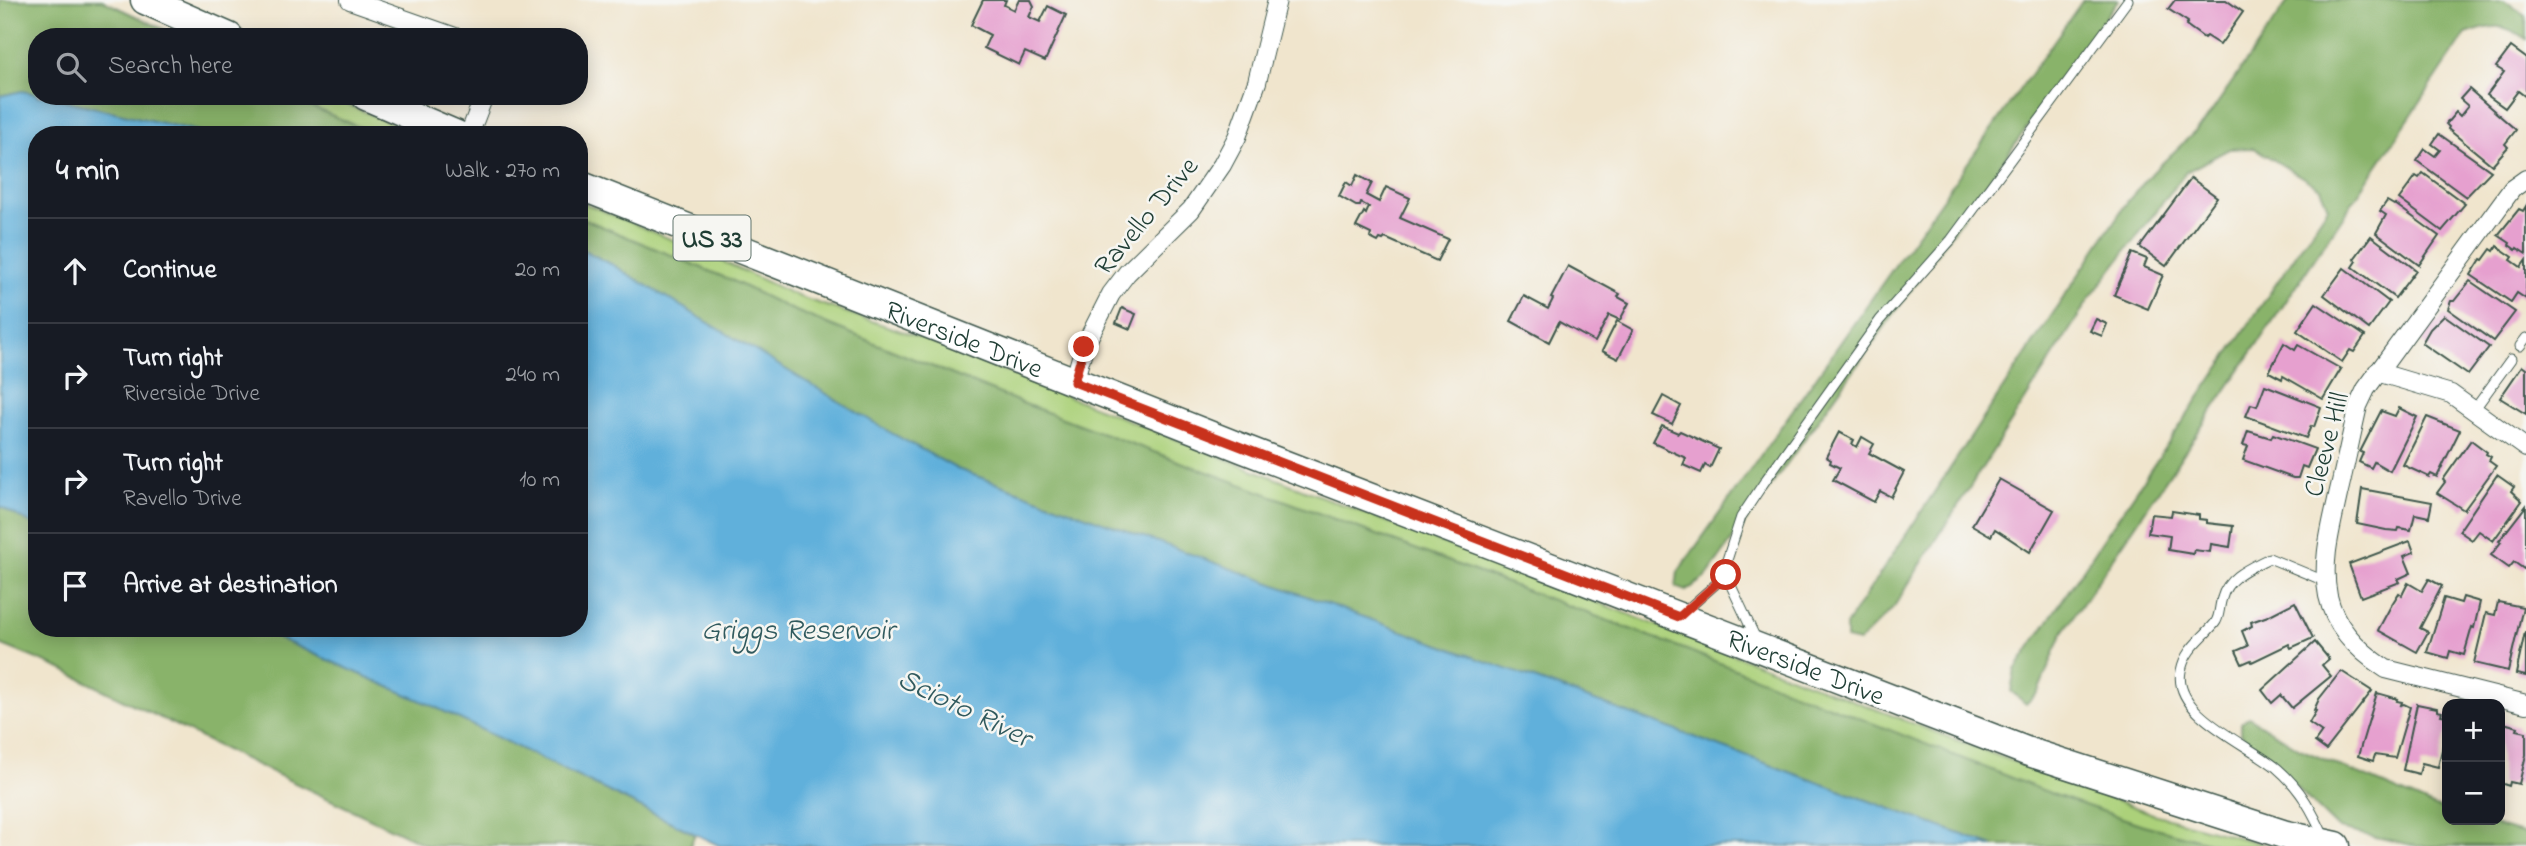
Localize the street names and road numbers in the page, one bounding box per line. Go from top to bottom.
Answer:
street label: Ravello Drive [1086,148,1210,286]
road number: US 33 [674,216,750,260]
street label: Riverside Drive [878,292,1049,391]
street label: Cleeve Hill [2295,388,2362,502]
street label: Riverside Drive [1720,620,1890,719]

